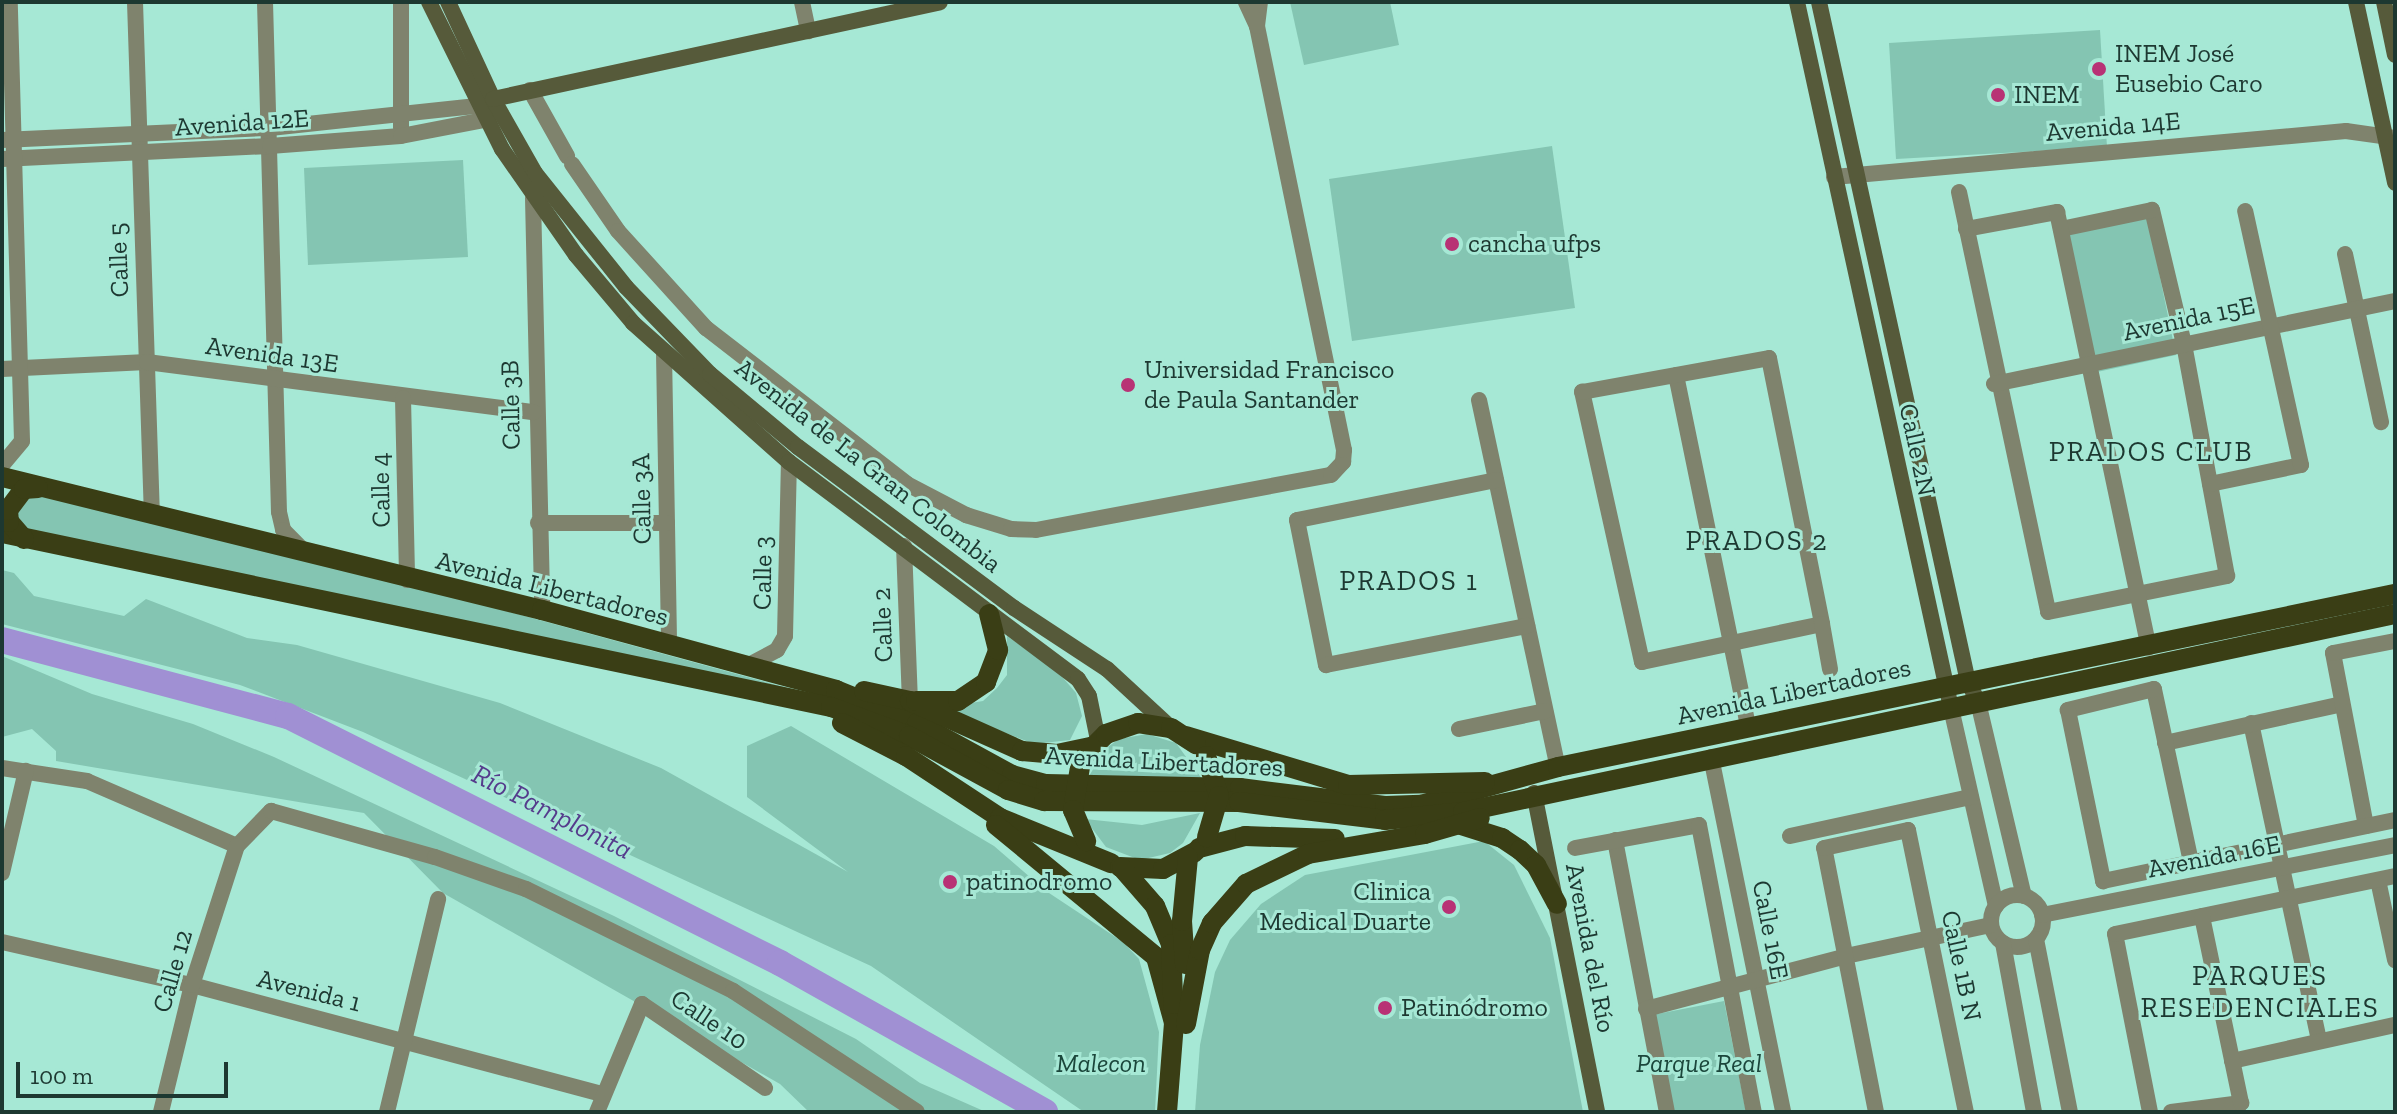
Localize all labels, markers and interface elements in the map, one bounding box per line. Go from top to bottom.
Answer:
place label: INEM José Eusebio Caro [2115,38,2262,100]
marker: INEM José Eusebio Caro [2090,60,2108,78]
place label: INEM [2014,79,2080,111]
marker: INEM [1989,86,2007,104]
street label: Avenida 12E [174,103,310,143]
street label: Avenida 14E [2044,106,2182,148]
street label: Calle 5 [102,222,136,298]
place label: cancha ufps [1468,228,1601,260]
marker: cancha ufps [1443,235,1461,253]
street label: Avenida 15E [2120,290,2258,348]
street label: Avenida 13E [204,330,340,380]
street label: Avenida de La Gran Colombia [729,352,1007,580]
place label: Universidad Francisco de Paula Santander [1144,354,1394,416]
street label: Calle 3B [495,360,527,450]
marker: Universidad Francisco de Paula Santander [1119,376,1137,394]
street label: Calle 2N [1892,401,1942,499]
district label: PRADOS CLUB [2049,435,2253,469]
street label: Calle 4 [365,452,397,528]
street label: Calle 3A [626,453,658,545]
district label: PRADOS 2 [1685,524,1829,558]
street label: Calle 3 [747,536,779,610]
street label: Avenida Libertadores [433,545,671,633]
district label: PRADOS 1 [1339,564,1479,598]
street label: Calle 2 [866,587,900,663]
street label: Avenida Libertadores [1674,652,1914,732]
street label: Avenida Libertadores [1044,740,1284,784]
water label: Río Pamplonita [466,757,638,867]
street label: Avenida 16E [2145,829,2283,885]
street label: Avenida del Río [1558,861,1622,1035]
place label: patinodromo [966,866,1112,898]
marker: patinodromo [941,873,959,891]
place label: Clinica Medical Duarte [1259,876,1431,938]
street label: Calle 16E [1745,878,1795,982]
marker: Clinica Medical Duarte [1438,896,1460,918]
street label: Calle 1B N [1934,908,1988,1024]
street label: Calle 12 [146,926,200,1016]
district label: PARQUES RESEDENCIALES [2140,959,2380,1025]
street label: Avenida 1 [254,963,364,1019]
street label: Calle 10 [665,983,753,1057]
place label: Patinódromo [1401,992,1548,1024]
marker: Patinódromo [1376,999,1394,1017]
scale bar [20,1046,232,1096]
park label: Malecon [1056,1048,1146,1080]
park label: Parque Real [1636,1048,1762,1080]
text: 100 m [30,1061,93,1090]

